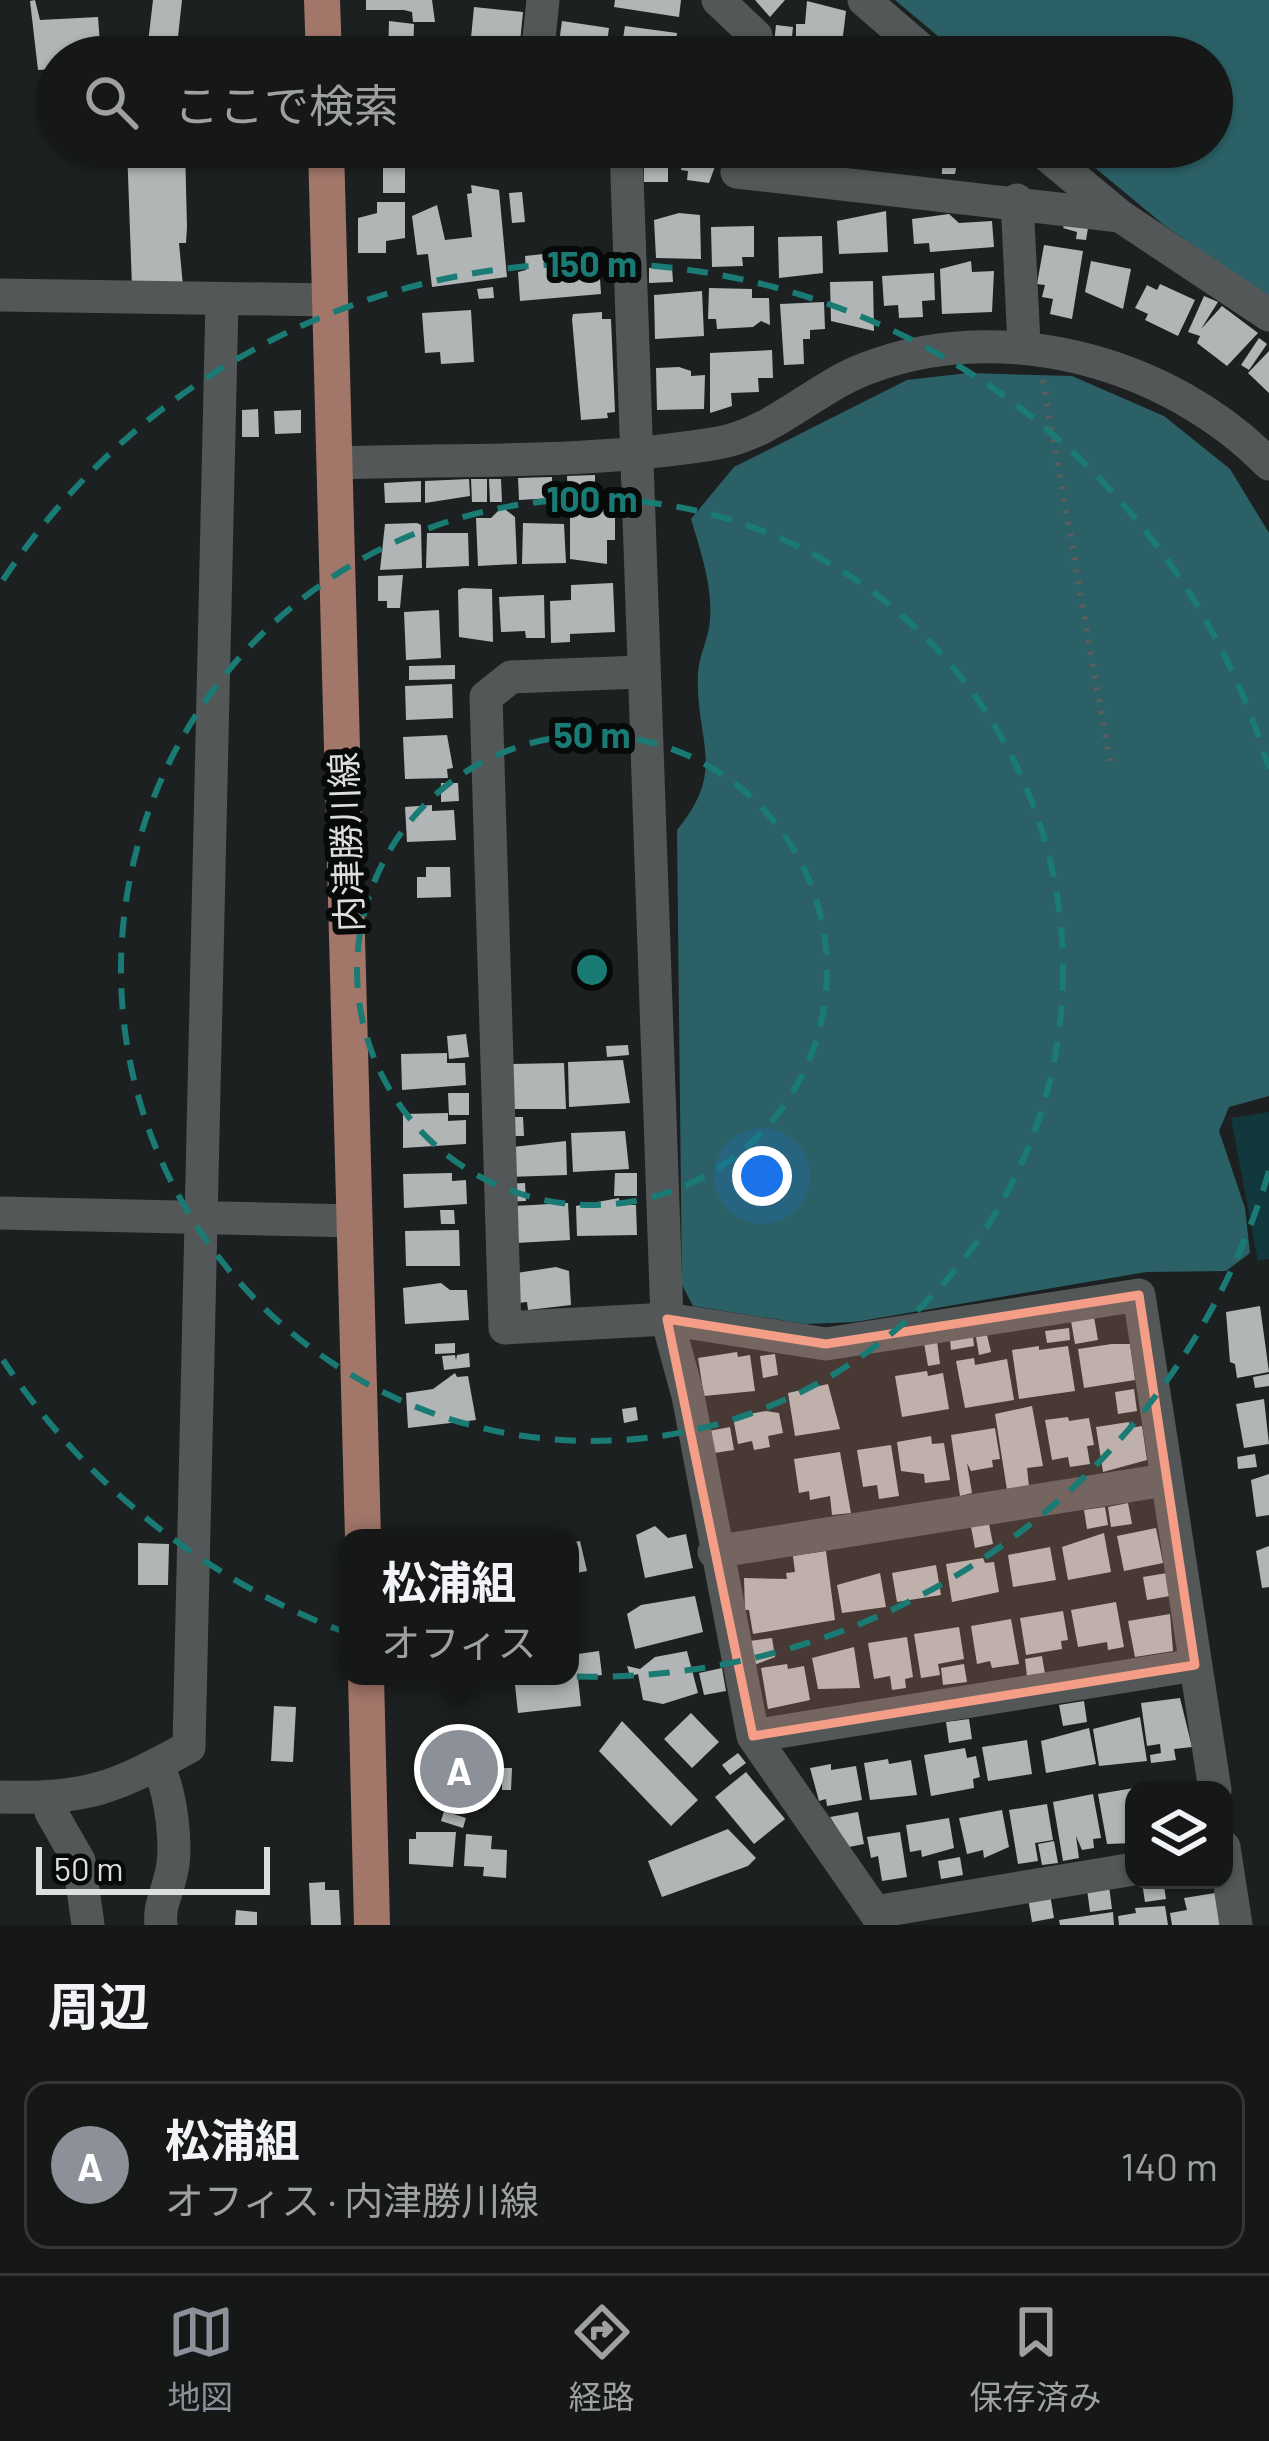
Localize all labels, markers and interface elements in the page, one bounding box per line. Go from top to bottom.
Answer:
search box [36,36,1233,168]
icon: search [78,69,144,135]
text: ここで検索 [174,77,399,131]
text: 150 m [547,241,637,284]
text: 100 m [546,476,638,519]
text: 50 m [553,712,631,755]
street label: 内津勝川線 [320,751,370,933]
centre of rings [571,949,613,991]
your location [732,1146,792,1206]
popup [339,1529,579,1685]
text: 松浦組 [381,1554,516,1608]
text: オフィス [381,1618,537,1665]
pin: A [420,1724,498,1814]
map controls [1125,1781,1233,1889]
button: layers [1125,1781,1233,1889]
scale bar [36,1841,270,1894]
text: 50 m [54,1848,124,1888]
text: 周辺 [48,1974,150,2035]
text: 松浦組 [165,2112,300,2166]
text: A [77,2142,103,2189]
text: 140 m [1121,2142,1218,2189]
text: オフィス · 内津勝川線 [165,2176,539,2223]
tab: 地図 [168,2299,234,2419]
tab: 経路 [569,2299,635,2419]
tab: 保存済み [970,2299,1102,2419]

